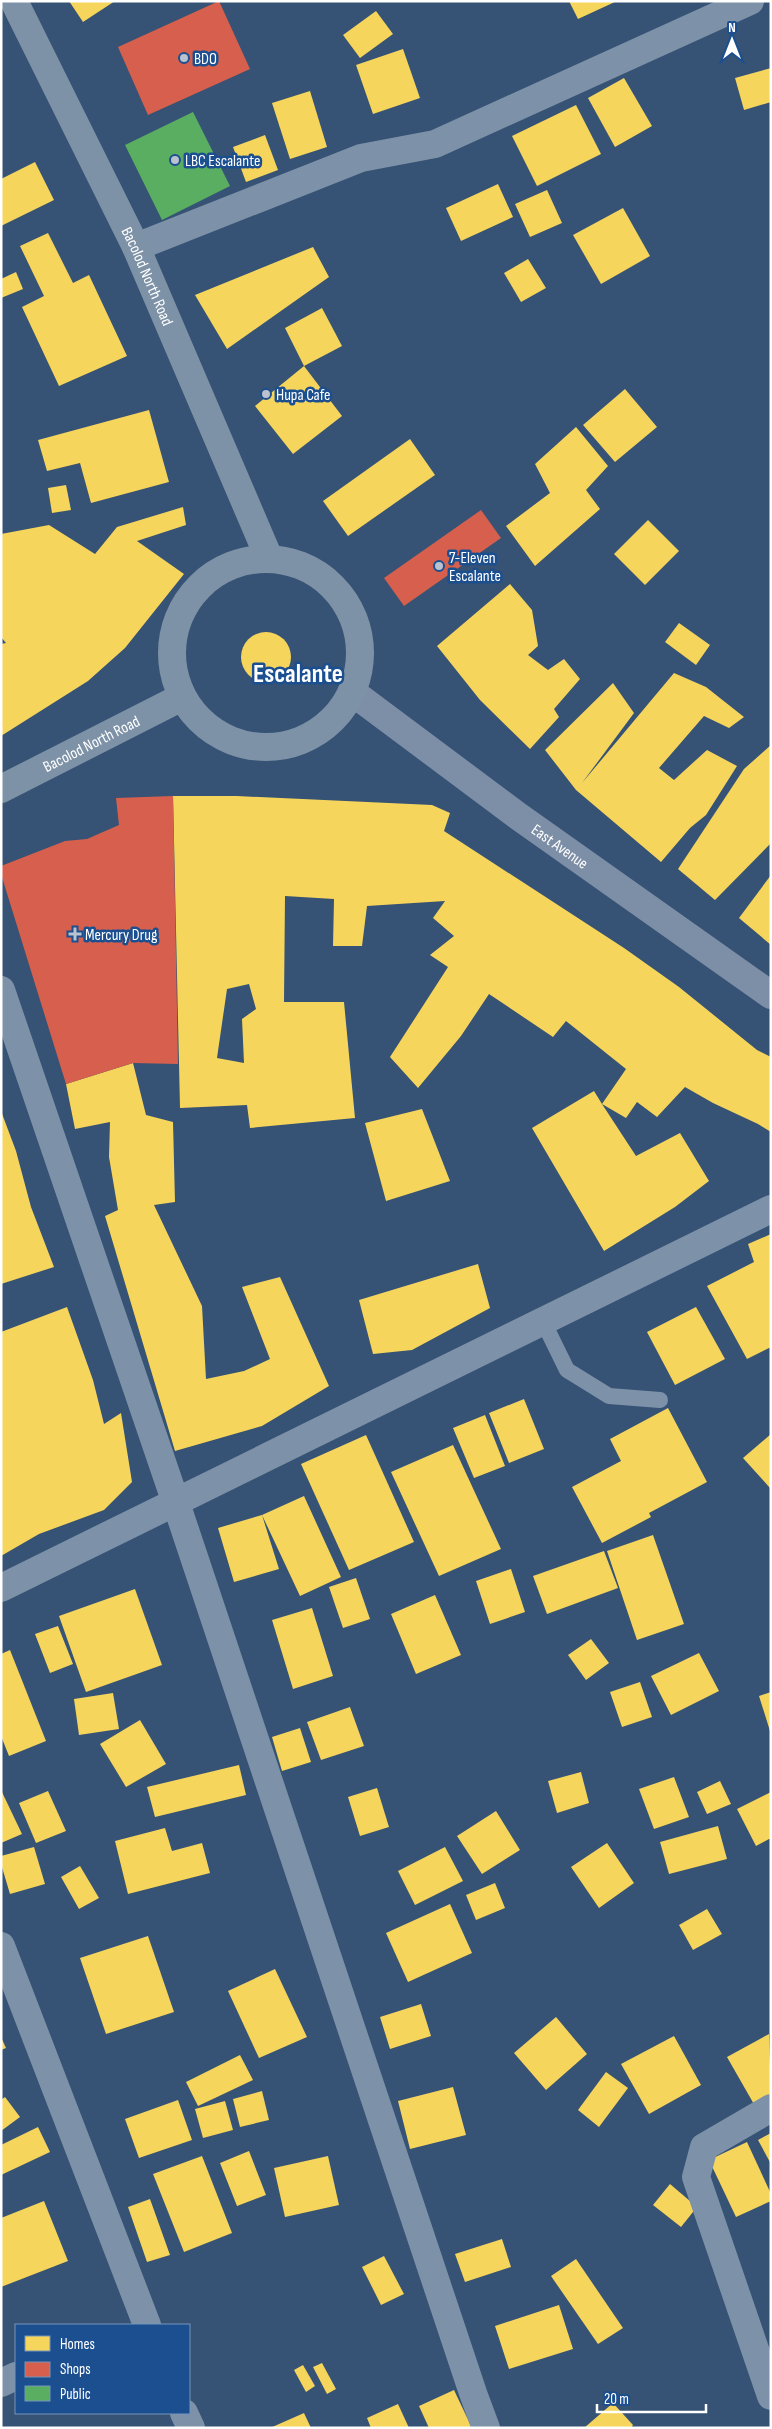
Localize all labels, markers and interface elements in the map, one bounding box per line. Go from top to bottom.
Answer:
north arrow [707,15,757,65]
text: N [728,19,736,36]
place label: BDO [194,50,217,69]
marker: BDO [178,52,190,64]
place label: LBC Escalante [185,152,260,171]
marker: LBC Escalante [169,154,181,166]
street label: Bacolod North Road [117,224,177,329]
place label: Hupa Cafe [276,386,330,405]
marker: Hupa Cafe [260,388,272,400]
place label: 7-Eleven Escalante [449,549,501,586]
marker: 7-Eleven Escalante [433,560,445,572]
district label: Escalante [253,659,343,690]
street label: Bacolod North Road [40,712,143,777]
street label: East Avenue [527,821,591,874]
place label: Mercury Drug [85,926,157,945]
marker: Mercury Drug [69,928,81,940]
legend [15,2324,190,2414]
text: Homes [60,2335,95,2354]
text: Shops [60,2360,91,2379]
scale bar [597,2382,706,2414]
text: Public [60,2385,91,2404]
text: 20 m [604,2390,629,2409]

